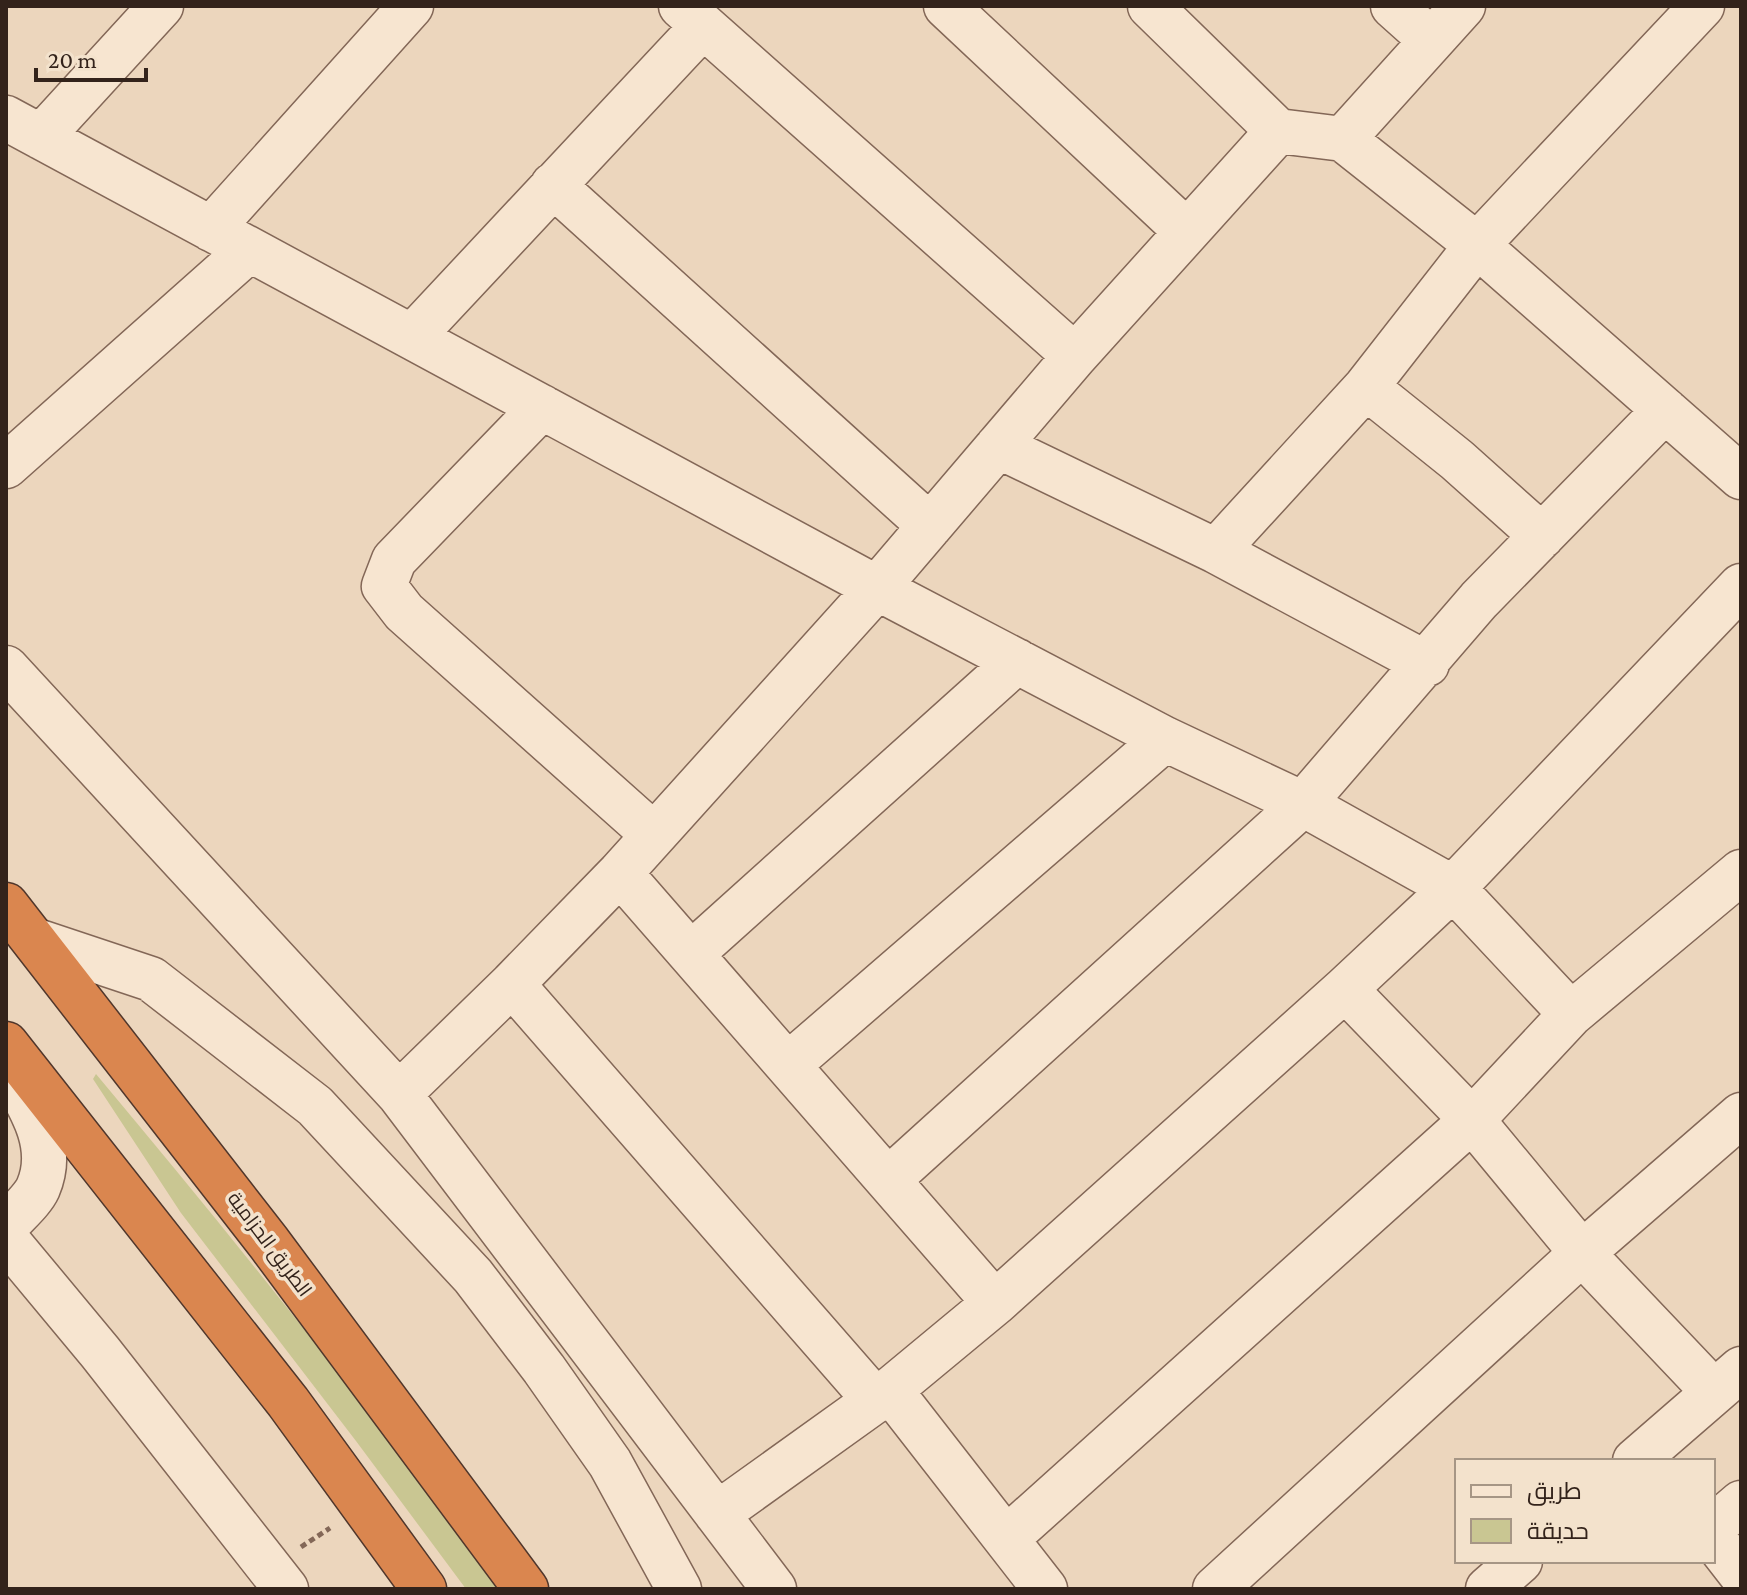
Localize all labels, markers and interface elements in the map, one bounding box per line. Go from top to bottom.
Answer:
scale bar [36,32,146,82]
text: 20 m [48,46,97,73]
street label: الطريق الحزامية [222,1187,316,1302]
legend [1455,1459,1715,1563]
text: طريق [1527,1477,1582,1506]
text: حديقة [1527,1517,1589,1544]

